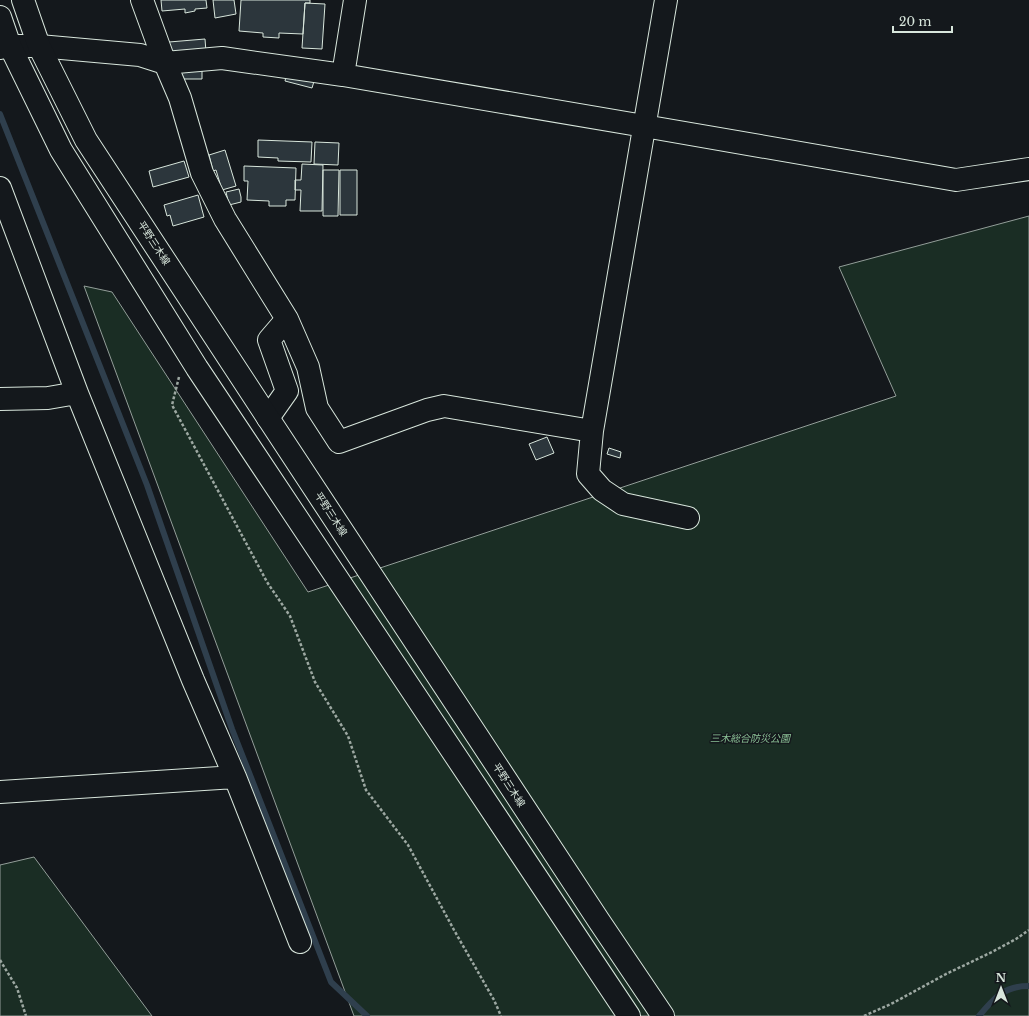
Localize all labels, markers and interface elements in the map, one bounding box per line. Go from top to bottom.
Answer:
scale bar [893,8,952,34]
text: 20 m [899,14,931,29]
street label: 平野三木線 [135,218,173,268]
street label: 平野三木線 [312,489,350,539]
park label: 三木総合防災公園 [710,732,792,745]
street label: 平野三木線 [490,760,528,810]
north arrow [981,968,1021,1008]
text: N [996,971,1007,985]

